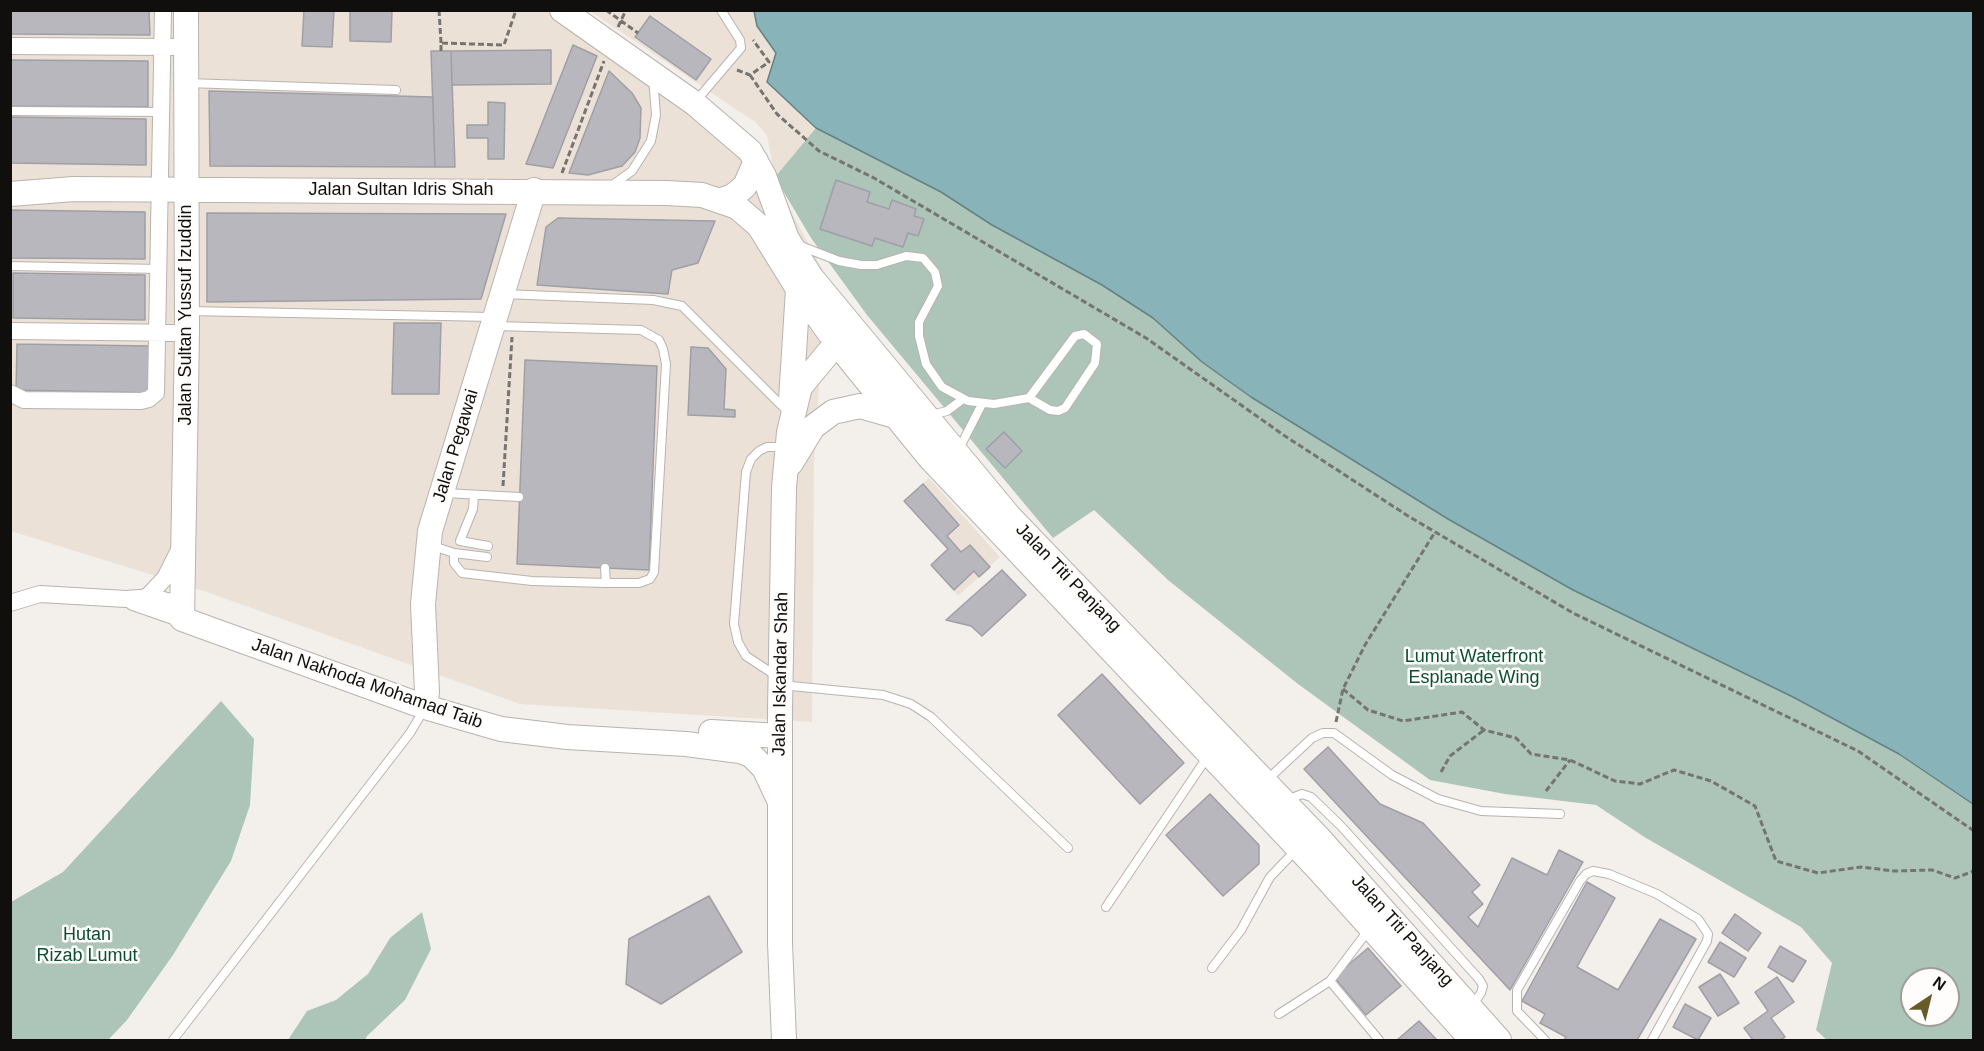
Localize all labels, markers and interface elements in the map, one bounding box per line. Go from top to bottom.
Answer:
street label: Jalan Sultan Idris Shah [308,179,494,201]
street label: Jalan Sultan Yussuf Izuddin [175,204,197,426]
street label: Jalan Pegawai [429,387,483,505]
street label: Jalan Titi Panjang [1011,519,1125,637]
street label: Jalan Iskandar Shah [769,592,793,756]
street label: Jalan Nakhoda Mohamad Taib [249,634,485,734]
park label: Lumut Waterfront Esplanade Wing [1405,646,1543,688]
street label: Jalan Titi Panjang [1346,871,1458,991]
park label: Hutan Rizab Lumut [36,924,138,966]
north arrow [1900,967,1960,1027]
text: N [1930,973,1949,994]

